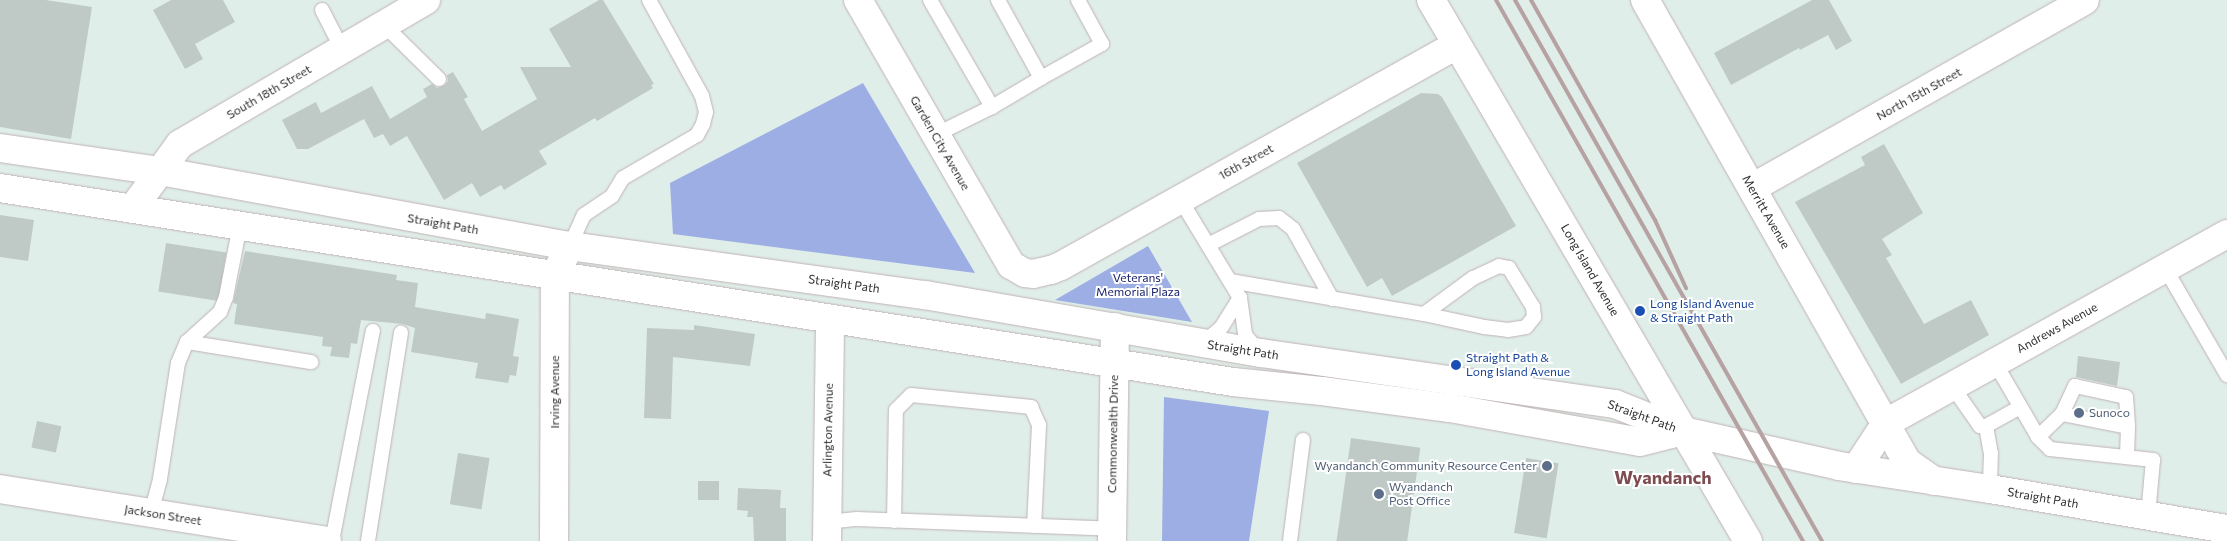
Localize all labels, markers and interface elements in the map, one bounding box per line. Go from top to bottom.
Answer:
street label: South 18th Street [224,62,314,122]
street label: North 15th Street [1874,65,1964,123]
street label: Garden City Avenue [907,93,973,193]
street label: 16th Street [1216,141,1276,183]
street label: Merritt Avenue [1739,173,1793,251]
street label: Straight Path [406,211,480,237]
street label: Long Island Avenue [1558,221,1622,319]
park label: Veterans' Memorial Plaza [1096,271,1180,299]
street label: Straight Path [807,272,881,296]
place label: Long Island Avenue & Straight Path [1650,297,1754,325]
street label: Andrews Avenue [2014,300,2100,356]
marker: Long Island Avenue & Straight Path [1634,305,1646,317]
street label: Straight Path [1206,337,1280,363]
place label: Straight Path & Long Island Avenue [1466,351,1570,379]
street label: Irving Avenue [548,355,562,429]
marker: Straight Path & Long Island Avenue [1450,359,1462,371]
street label: Commonwealth Drive [1105,375,1121,493]
street label: Arlington Avenue [820,383,836,477]
street label: Straight Path [1606,397,1678,435]
place label: Sunoco [2089,406,2130,420]
marker: Sunoco [2073,407,2085,419]
place label: Wyandanch Community Resource Center [1314,459,1537,473]
marker: Wyandanch Community Resource Center [1541,460,1553,472]
district label: Wyandanch [1614,466,1712,488]
place label: Wyandanch Post Office [1389,480,1453,508]
street label: Straight Path [2006,485,2080,511]
marker: Wyandanch Post Office [1373,488,1385,500]
street label: Jackson Street [123,502,203,528]

